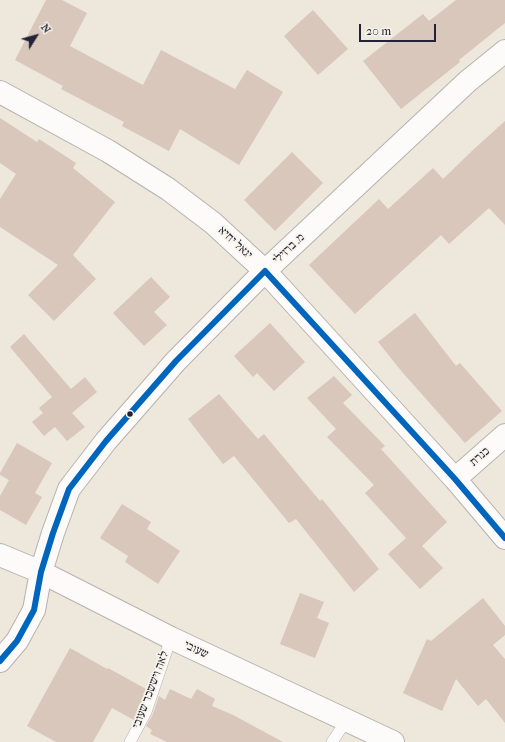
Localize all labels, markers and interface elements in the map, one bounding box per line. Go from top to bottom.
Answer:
north arrow [16,16,56,56]
scale bar [361,16,438,42]
text: N [38,21,54,36]
text: 20 m [366,24,391,38]
street label: יגאל יחיא [215,224,255,262]
street label: מ. ברזילי [270,231,308,267]
unlabelled marker [125,409,135,419]
street label: כנרת [467,444,493,470]
street label: שעובי [181,638,211,662]
street label: לאה ויששכר שעובי [130,649,172,731]

